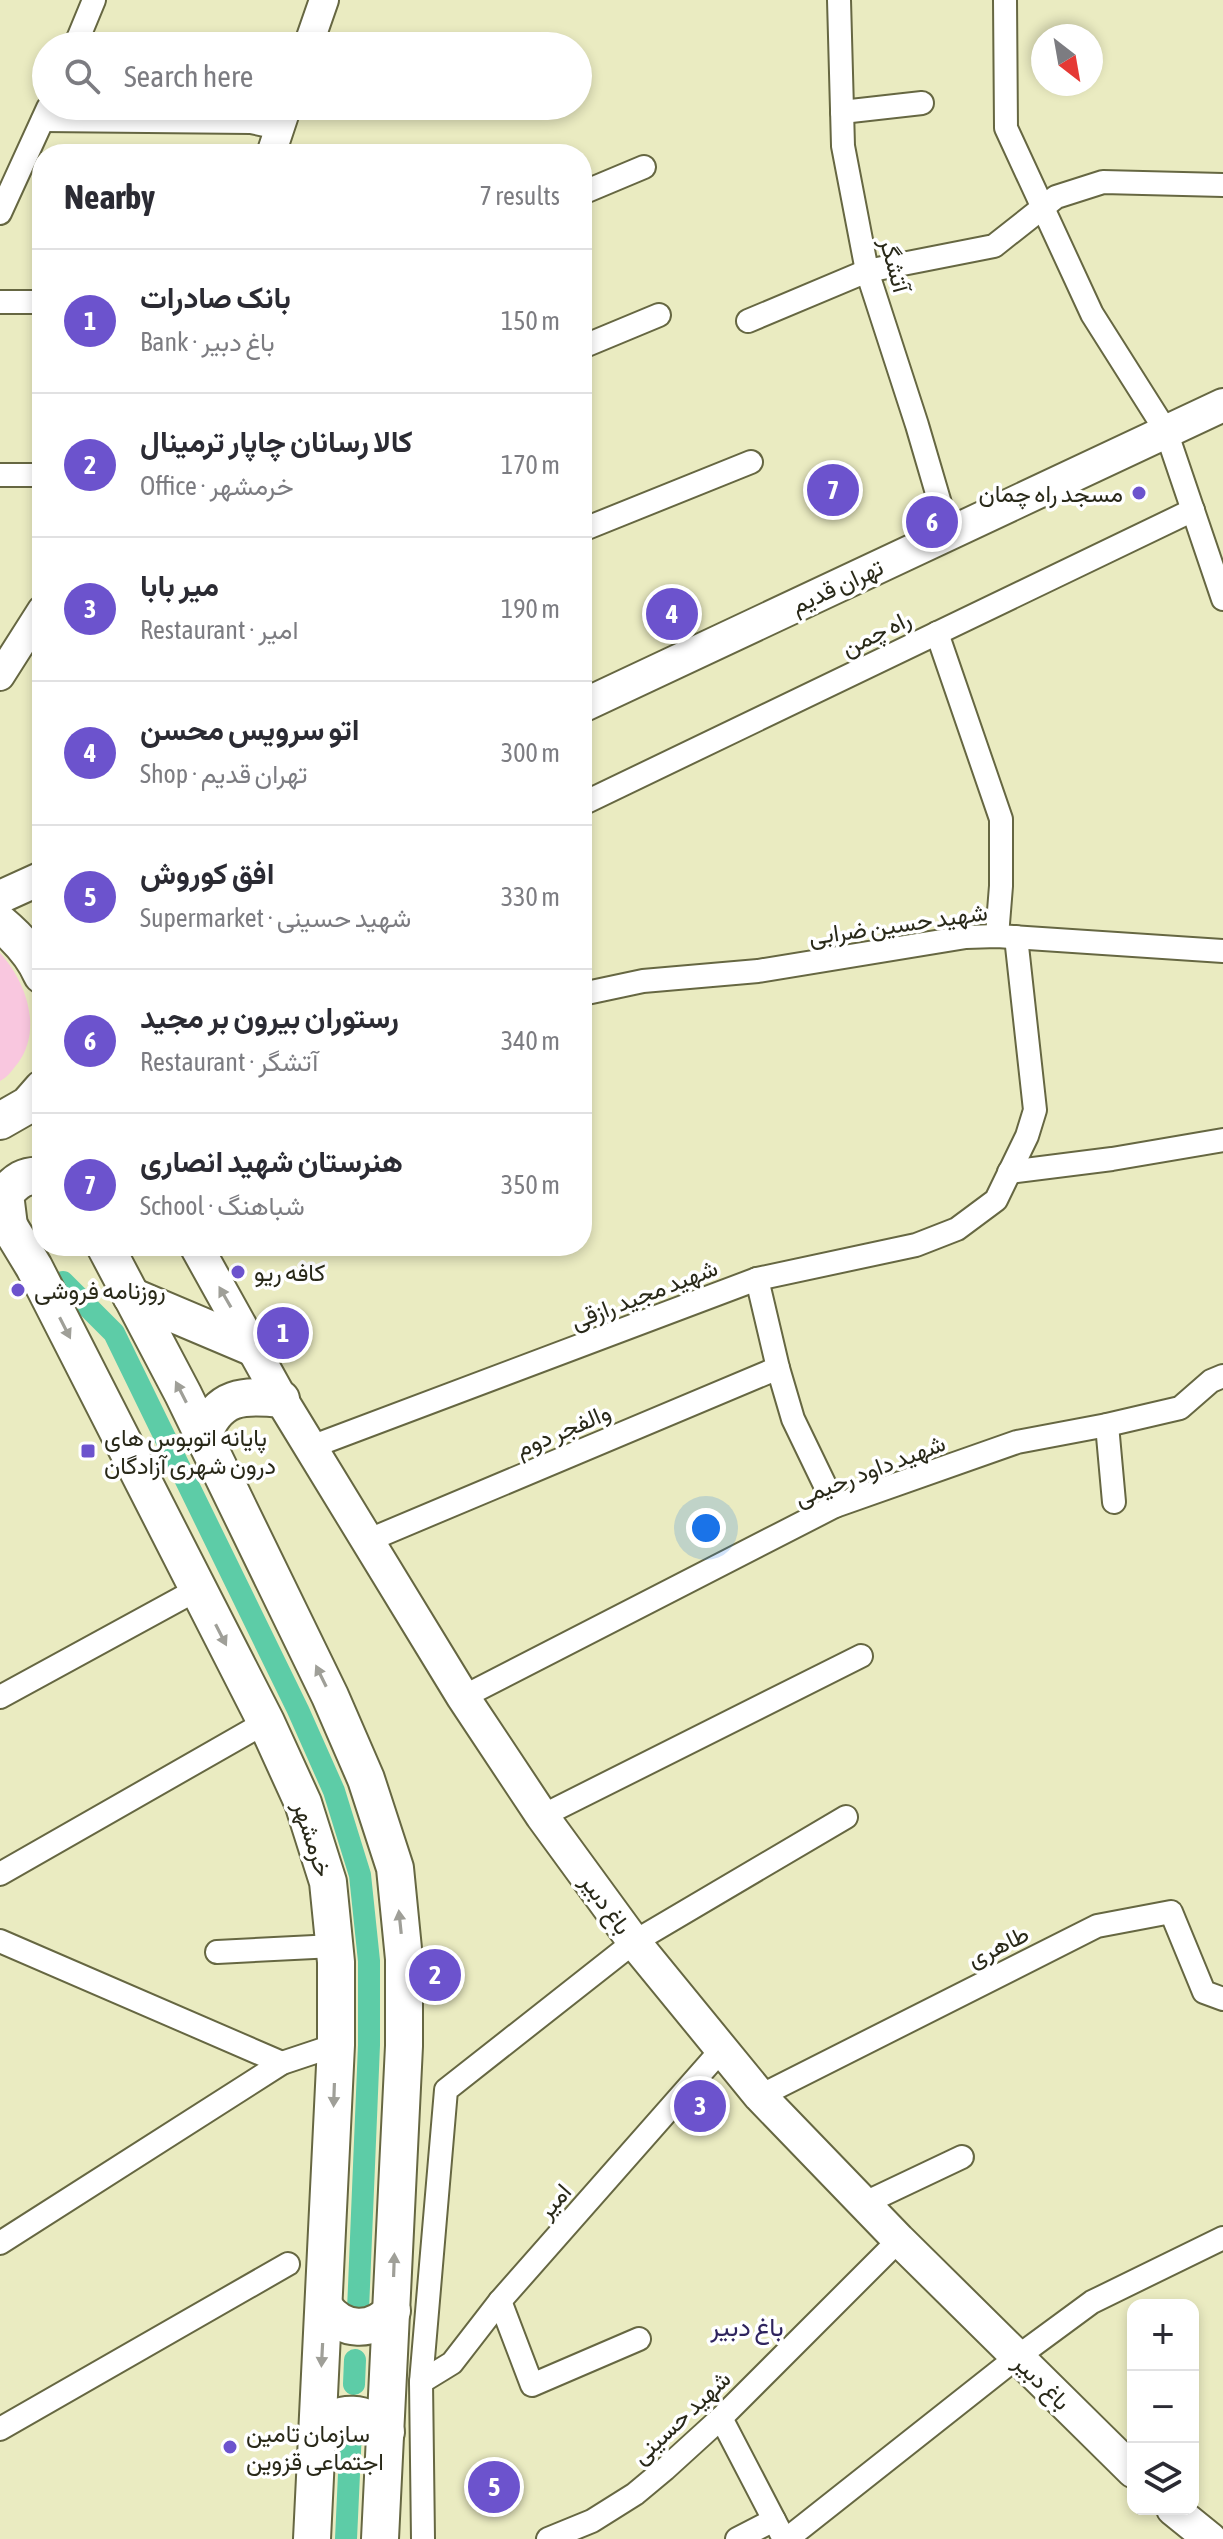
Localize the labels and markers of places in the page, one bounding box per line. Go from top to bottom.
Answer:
pin: 7 [807,460,859,520]
place label: مسجد راه چمان [979,480,1123,510]
marker: مسجد راه چمان [1130,484,1148,502]
pin: 6 [906,492,958,552]
pin: 4 [646,584,698,644]
place label: کافه ریو [254,1259,325,1288]
marker: کافه ریو [229,1263,247,1281]
place label: روزنامه فروشی [34,1277,166,1306]
marker: روزنامه فروشی [9,1281,27,1299]
pin: 1 [257,1303,309,1363]
place label: پایانه اتوبوس های درون شهری آزادگان [104,1424,276,1481]
marker: پایانه اتوبوس های درون شهری آزادگان [79,1442,97,1460]
pin: 2 [409,1945,461,2005]
pin: 3 [674,2076,726,2136]
place label: سازمان تامین اجتماعی قزوین [246,2420,384,2477]
marker: سازمان تامین اجتماعی قزوین [221,2438,239,2456]
pin: 5 [468,2457,520,2517]

